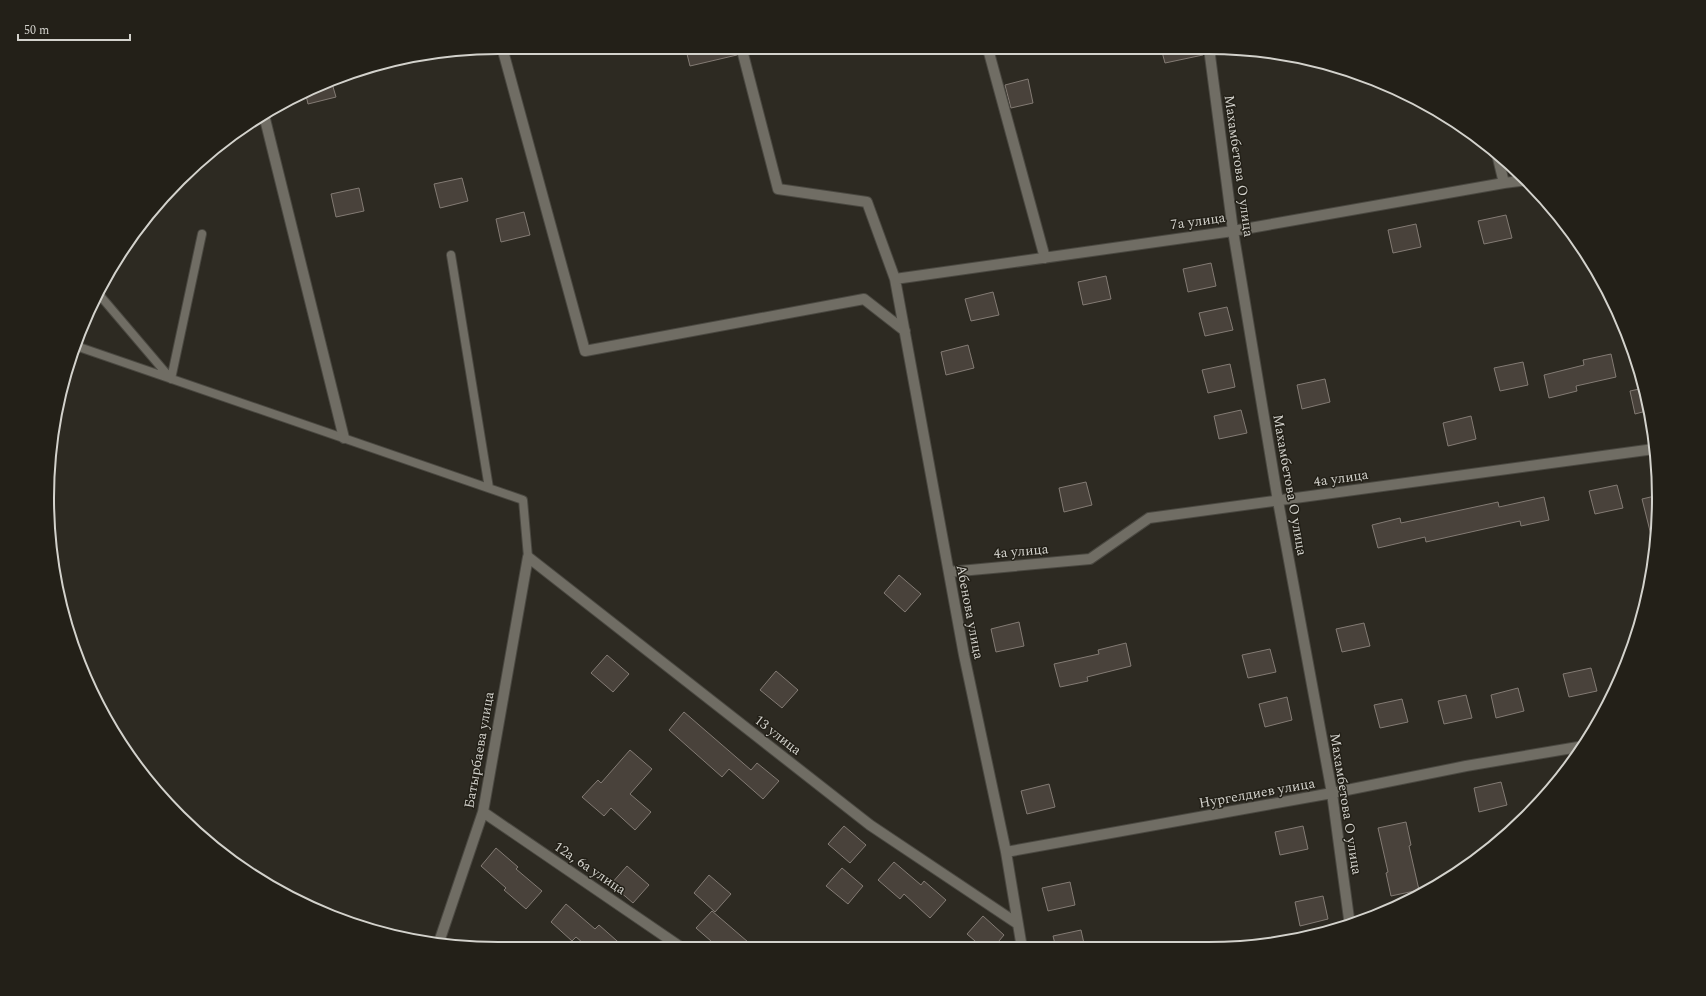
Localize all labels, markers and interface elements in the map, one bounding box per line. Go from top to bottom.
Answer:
scale bar [18,16,130,42]
text: 50 m [24,21,49,40]
street label: Махамбетова О улица [1219,94,1259,238]
street label: 7а улица [1169,207,1227,235]
street label: Махамбетова О улица [1267,413,1313,557]
street label: 4а улица [1312,464,1370,492]
street label: 4а улица [993,538,1050,564]
street label: Абенова улица [951,563,989,661]
street label: Батырбаева улица [458,690,500,810]
street label: 13 улица [750,710,806,760]
street label: Махамбетова О улица [1324,732,1368,876]
street label: Нургелдиев улица [1197,772,1317,814]
street label: 12а, 6а улица [550,836,630,900]

